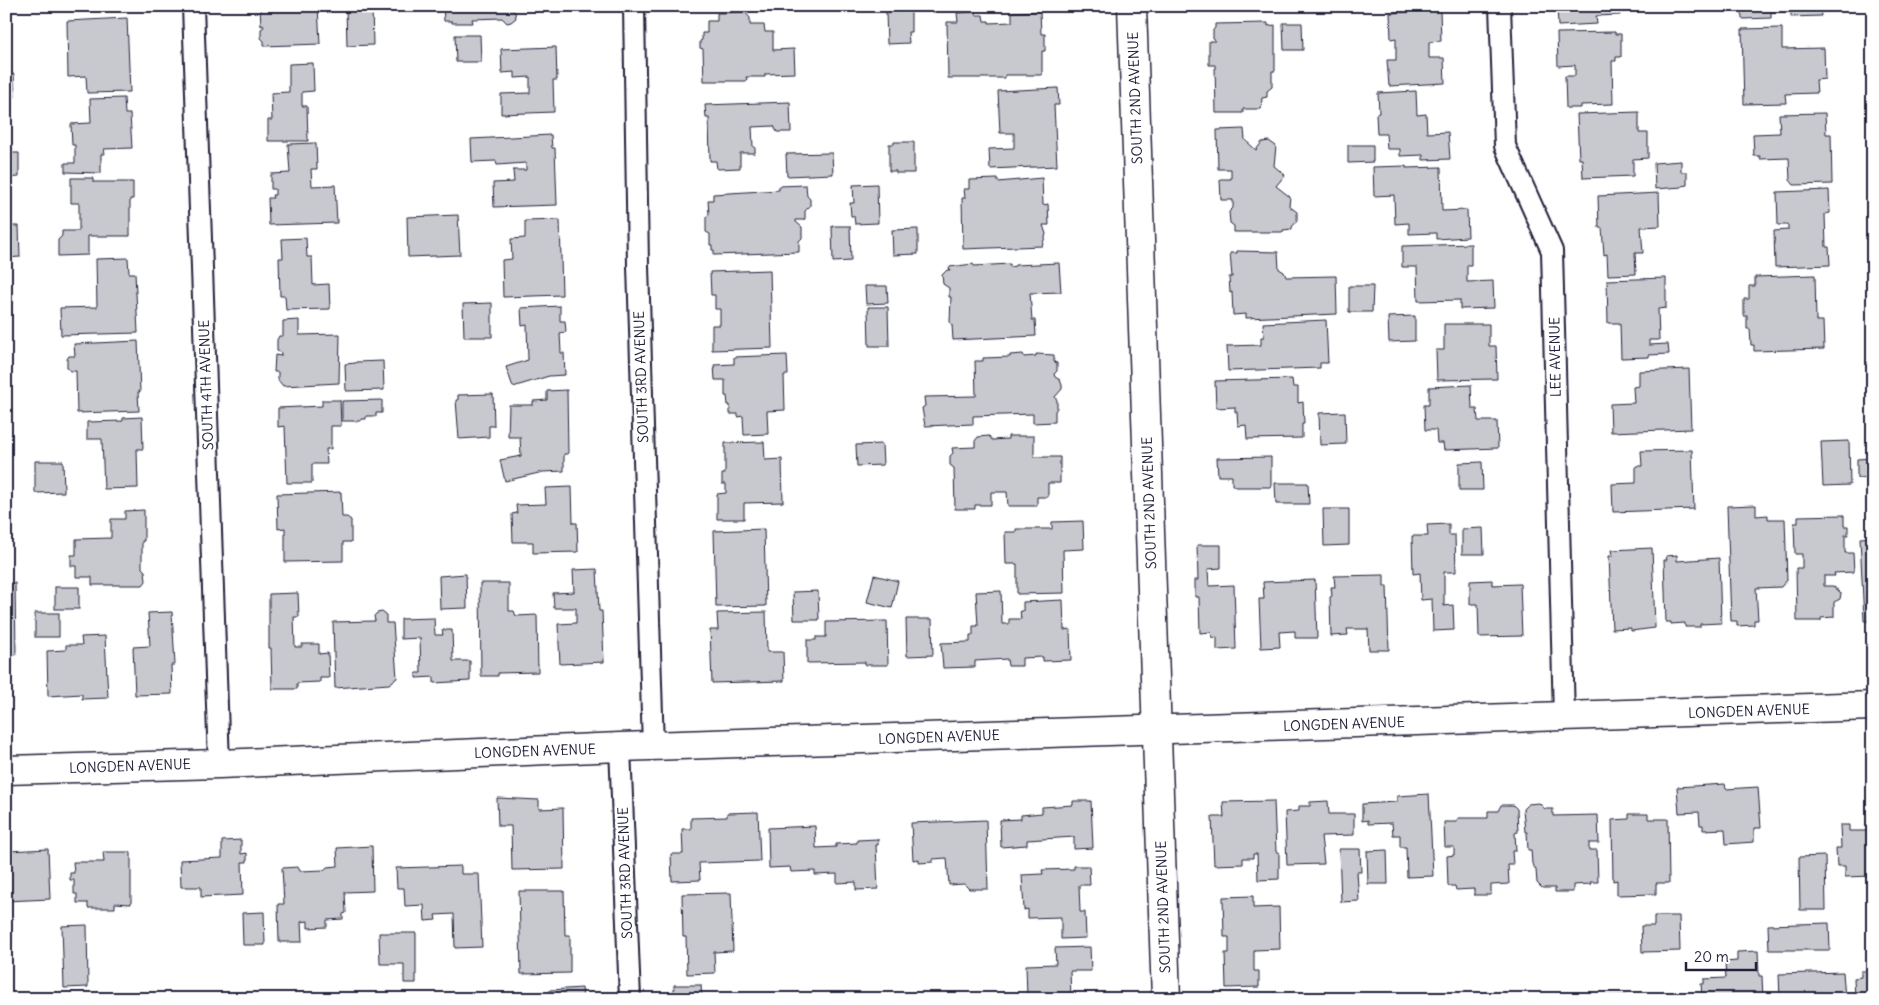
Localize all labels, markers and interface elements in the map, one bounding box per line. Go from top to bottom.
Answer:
street label: SOUTH 2ND AVENUE [1124,31,1146,165]
street label: SOUTH 3RD AVENUE [630,311,652,443]
street label: LEE AVENUE [1545,317,1565,397]
street label: SOUTH 4TH AVENUE [195,319,217,451]
street label: SOUTH 2ND AVENUE [1138,436,1160,570]
street label: LONGDEN AVENUE [1688,700,1810,722]
street label: LONGDEN AVENUE [1283,713,1405,735]
street label: LONGDEN AVENUE [878,726,1000,748]
street label: LONGDEN AVENUE [474,740,596,762]
street label: LONGDEN AVENUE [69,755,191,777]
street label: SOUTH 3RD AVENUE [614,807,636,939]
street label: SOUTH 2ND AVENUE [1152,840,1174,974]
scale bar [1686,940,1756,972]
text: 20 m [1694,947,1729,966]

